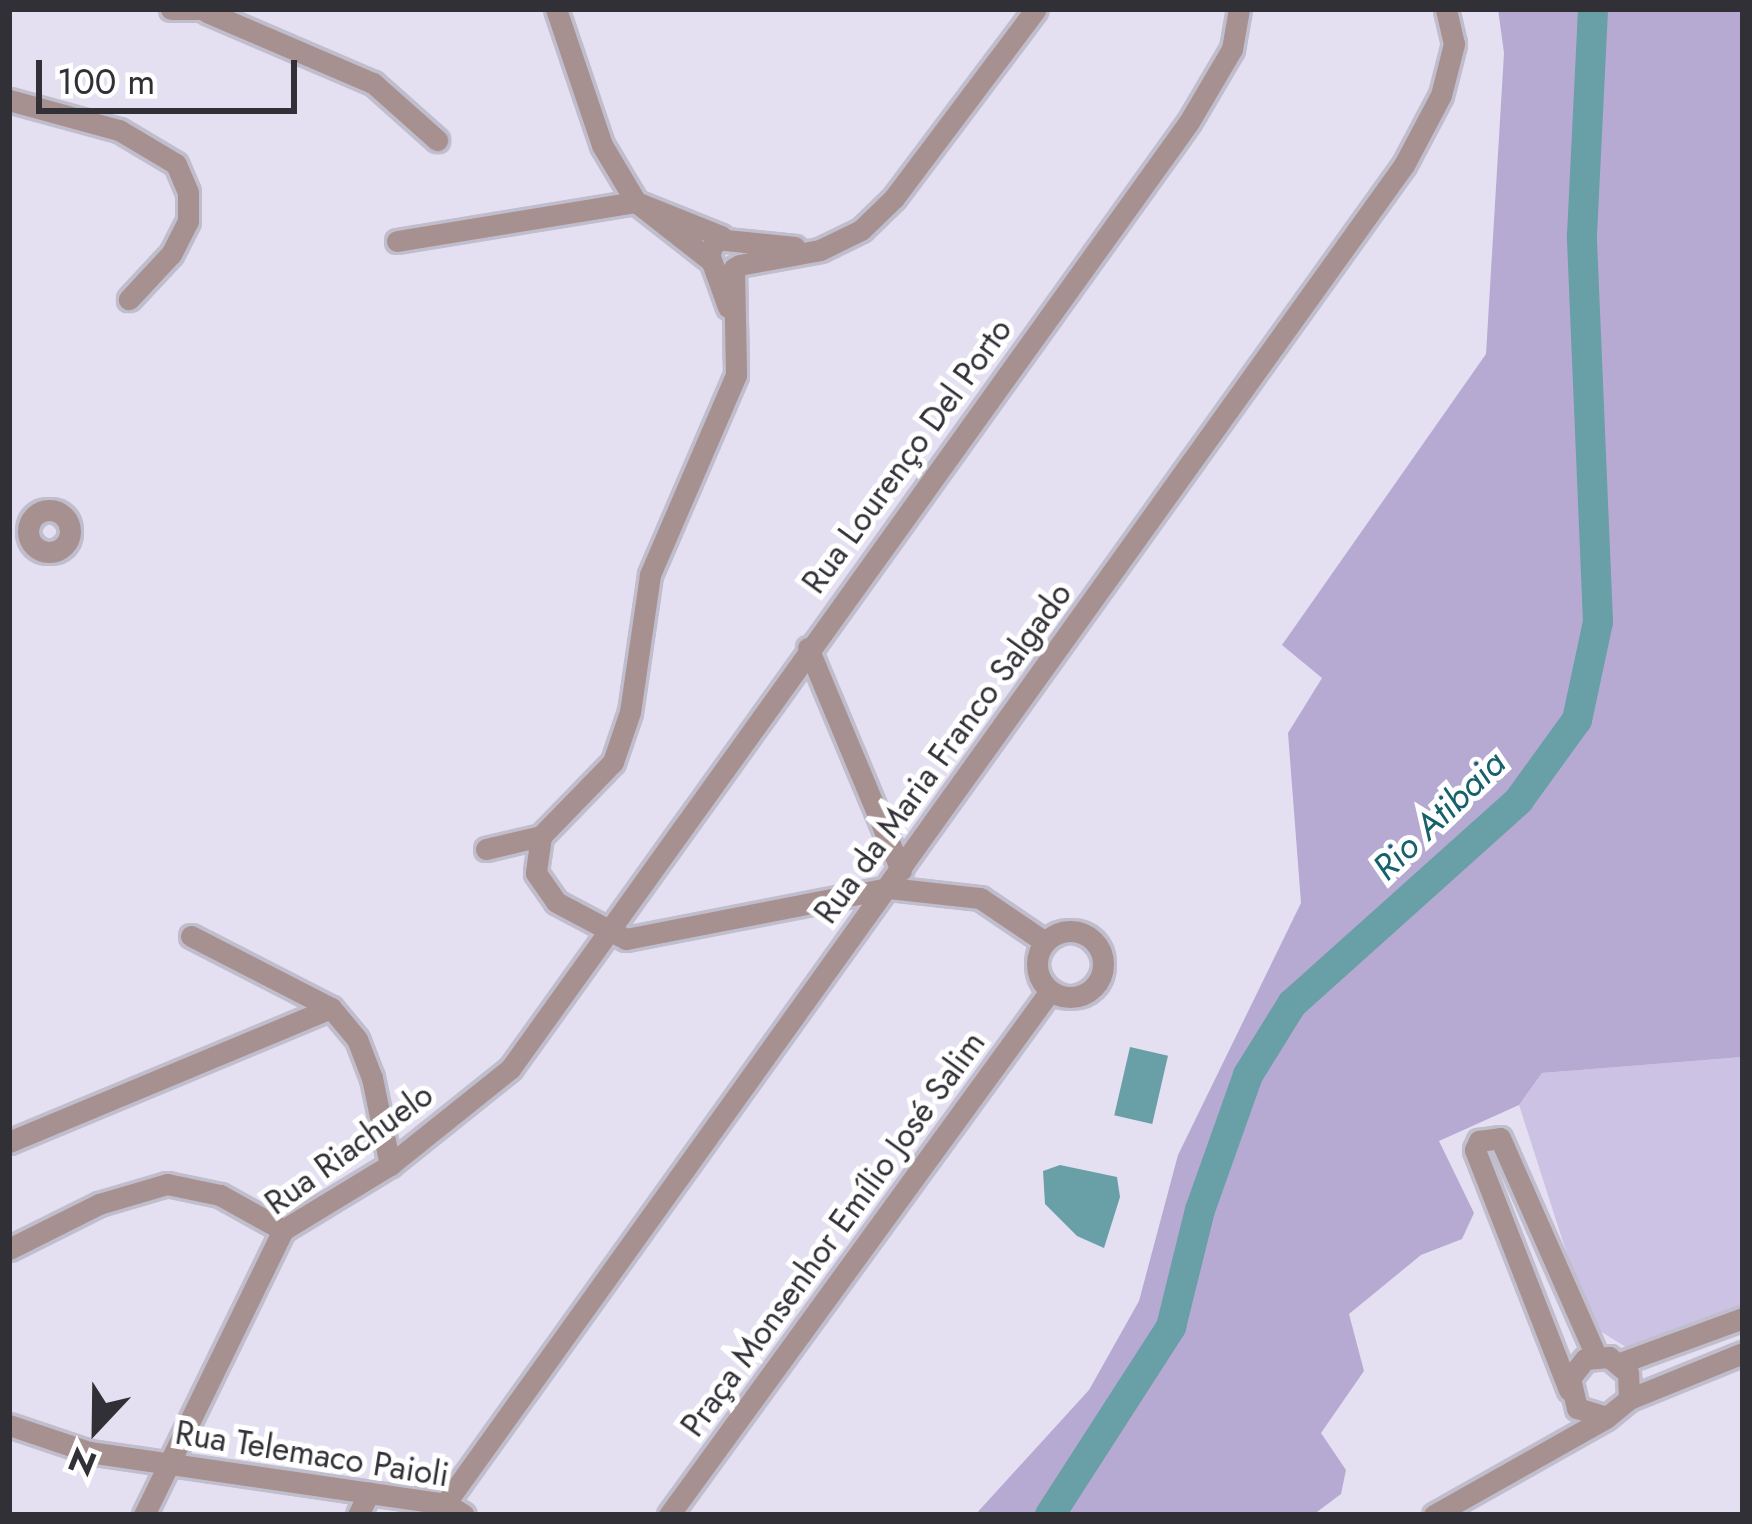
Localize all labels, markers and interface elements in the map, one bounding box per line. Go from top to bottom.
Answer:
scale bar [42,36,303,110]
text: 100 m [57,55,155,107]
street label: Rua Lourenço Del Porto [794,311,1020,601]
street label: Rua da Maria Franco Salgado [806,575,1080,931]
water label: Rio Atibaia [1364,741,1514,889]
street label: Praça Monsenhor Emílio José Salim [673,1024,993,1444]
street label: Rua Riachuelo [257,1075,441,1223]
north arrow [36,1368,156,1488]
street label: Rua Telemaco Paioli [172,1413,452,1495]
text: N [61,1435,103,1489]

